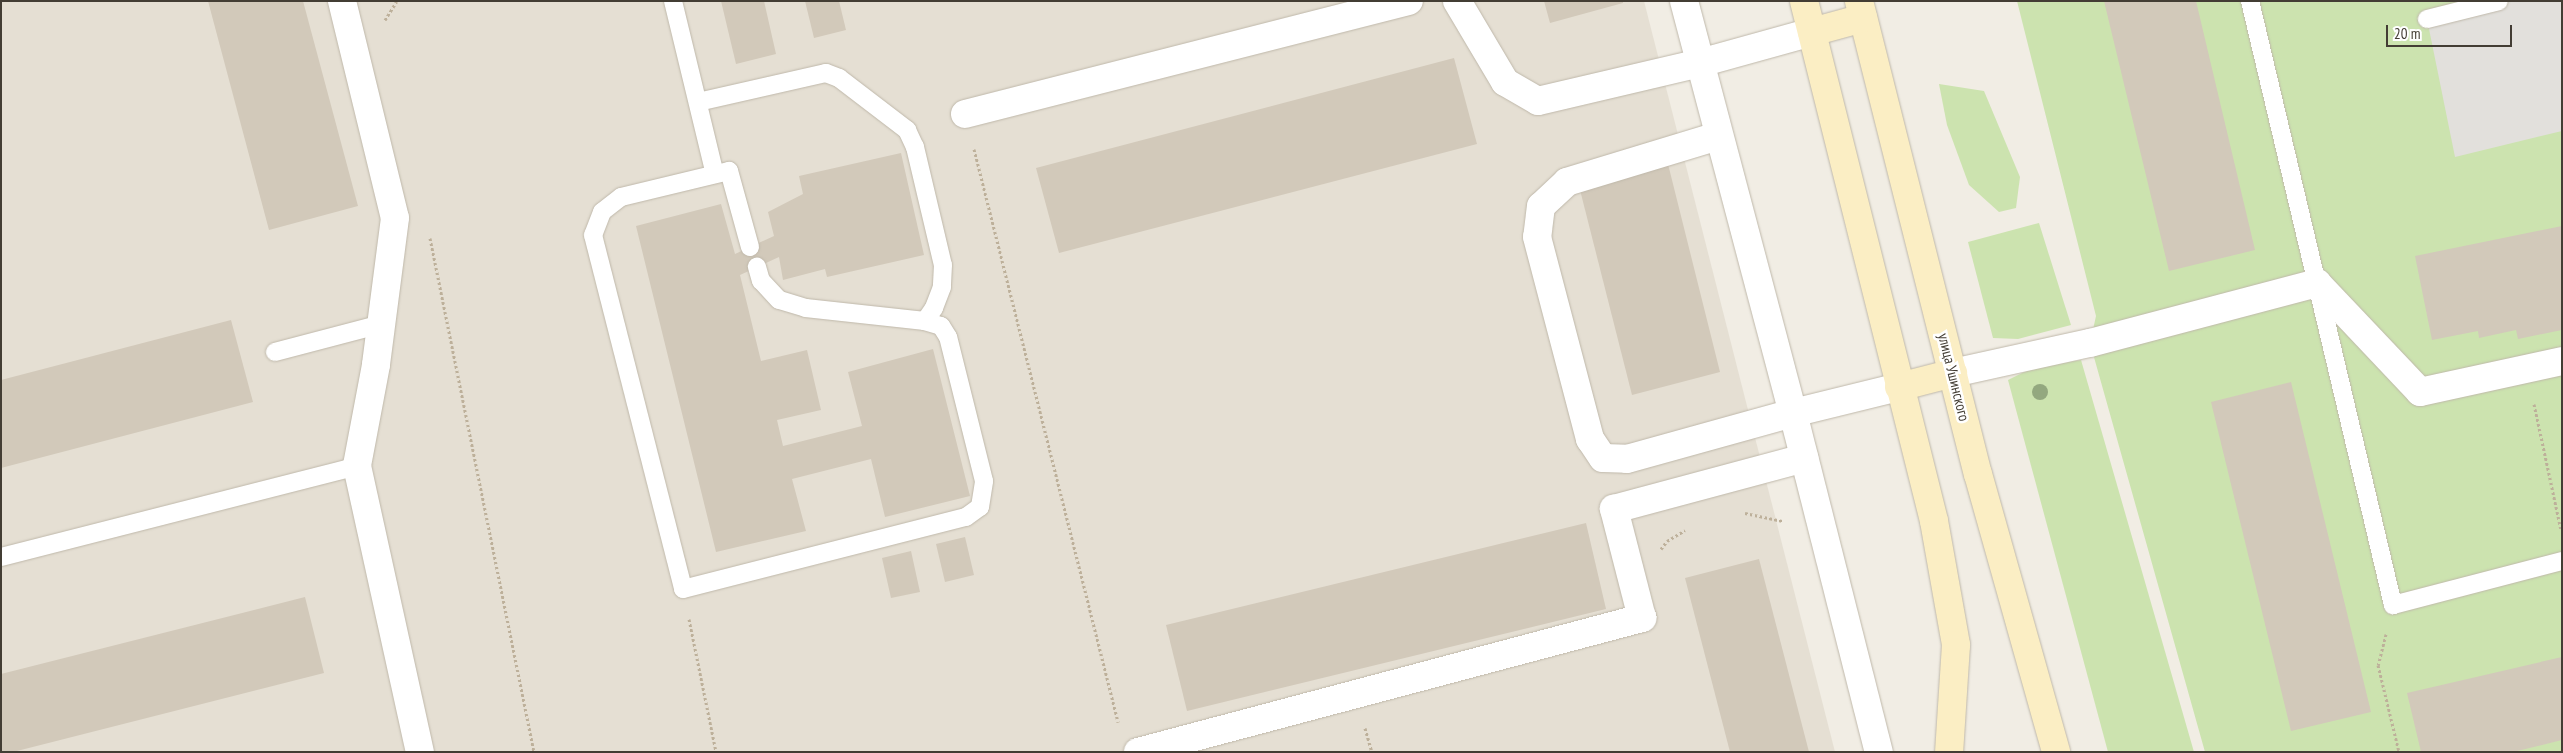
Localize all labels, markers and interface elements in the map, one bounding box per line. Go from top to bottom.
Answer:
scale bar [2388,15,2514,47]
text: 20 m [2394,24,2420,43]
street label: улица Ушинского [1934,331,1974,423]

